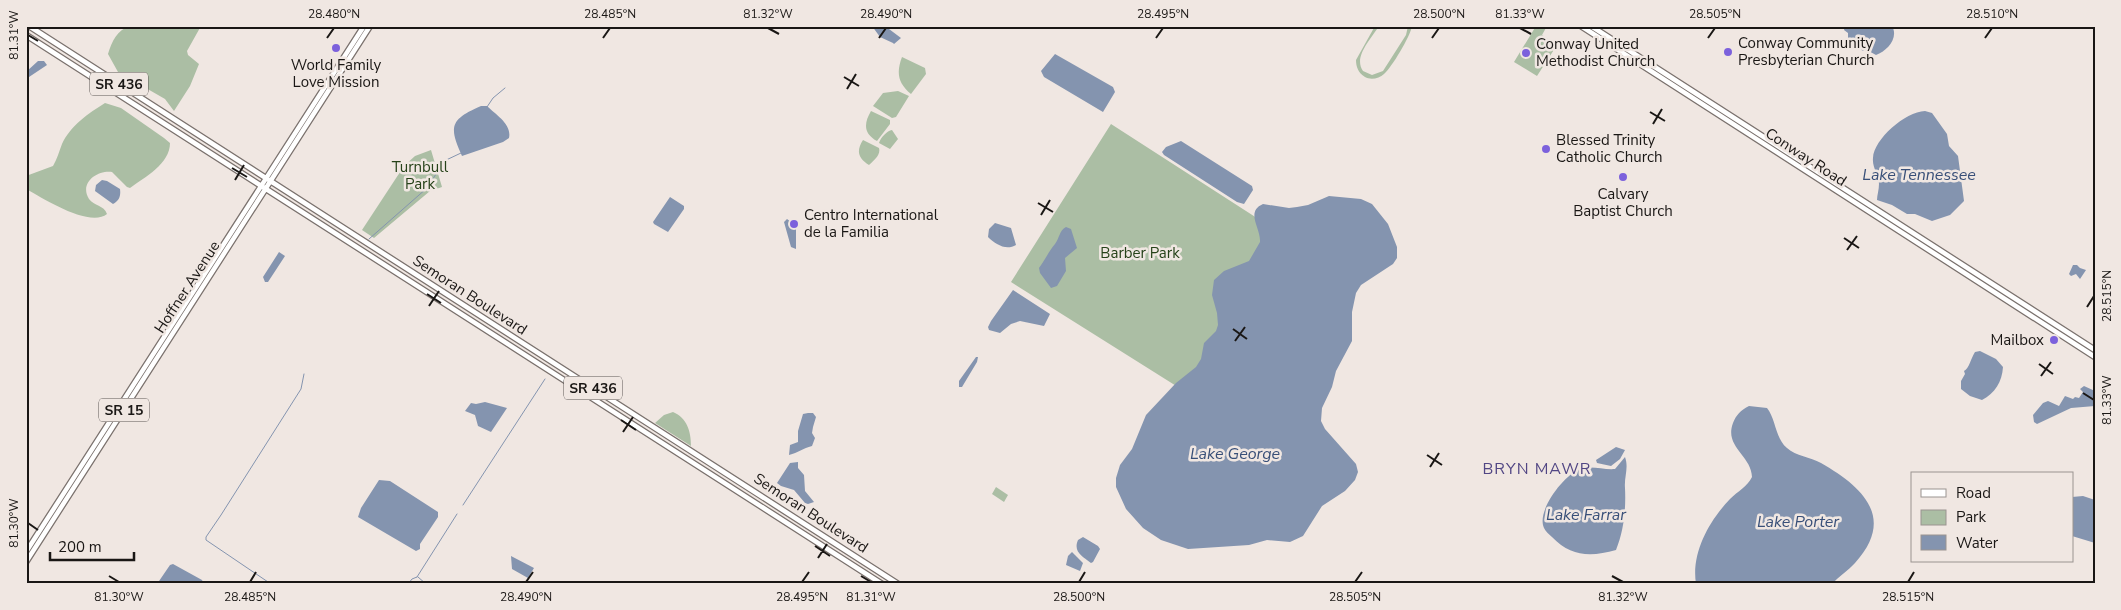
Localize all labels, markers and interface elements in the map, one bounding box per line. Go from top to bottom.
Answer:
text: 28.480°N [308,6,360,22]
text: 28.485°N [584,6,636,22]
text: 81.32°W [743,6,793,22]
text: 28.490°N [860,6,912,22]
text: 28.495°N [1137,6,1189,22]
text: 28.500°N [1413,6,1465,22]
text: 81.33°W [1495,6,1545,22]
text: 28.505°N [1689,6,1741,22]
text: 28.510°N [1966,6,2018,22]
text: 81.31°W [6,10,22,60]
place label: Conway Community Presbyterian Church [1738,33,1874,70]
place label: Conway United Methodist Church [1536,34,1655,71]
marker: World Family Love Mission [330,42,342,54]
marker: Conway Community Presbyterian Church [1722,46,1734,58]
marker: Conway United Methodist Church [1520,47,1532,59]
place label: World Family Love Mission [291,55,382,92]
road number: SR 436 [90,72,148,96]
street label: Conway Road [1761,123,1851,191]
place label: Blessed Trinity Catholic Church [1556,130,1662,167]
marker: Blessed Trinity Catholic Church [1540,143,1552,155]
park label: Turnbull Park [392,157,449,194]
water label: Lake Tennessee [1862,164,1976,186]
marker: Calvary Baptist Church [1617,171,1629,183]
place label: Calvary Baptist Church [1573,184,1673,221]
place label: Centro International de la Familia [804,205,939,242]
marker: Centro International de la Familia [788,218,800,230]
street label: Hoffner Avenue [150,237,224,337]
park label: Barber Park [1100,243,1180,263]
street label: Semoran Boulevard [409,250,531,340]
text: 28.515°N [2099,270,2115,322]
place label: Mailbox [1991,330,2044,350]
marker: Mailbox [2048,334,2060,346]
text: 81.33°W [2099,375,2115,425]
road number: SR 436 [564,376,622,399]
road number: SR 15 [99,398,149,422]
water label: Lake George [1190,443,1281,465]
district label: BRYN MAWR [1483,458,1591,480]
street label: Semoran Boulevard [750,468,872,558]
legend [1911,472,2074,562]
text: Road [1956,483,1991,503]
text: 81.30°W [6,498,22,548]
water label: Lake Farrar [1546,504,1627,526]
text: Park [1956,507,1986,527]
water label: Lake Porter [1757,511,1840,533]
scale bar [50,530,134,562]
text: Water [1956,533,1999,553]
text: 200 m [58,537,102,557]
text: 81.30°W [94,589,144,605]
text: 28.485°N [224,589,276,605]
text: 28.490°N [500,589,552,605]
text: 28.495°N [776,589,828,605]
text: 81.31°W [846,589,896,605]
text: 28.500°N [1053,589,1105,605]
text: 28.505°N [1329,589,1381,605]
text: 81.32°W [1598,589,1648,605]
text: 28.515°N [1882,589,1934,605]

